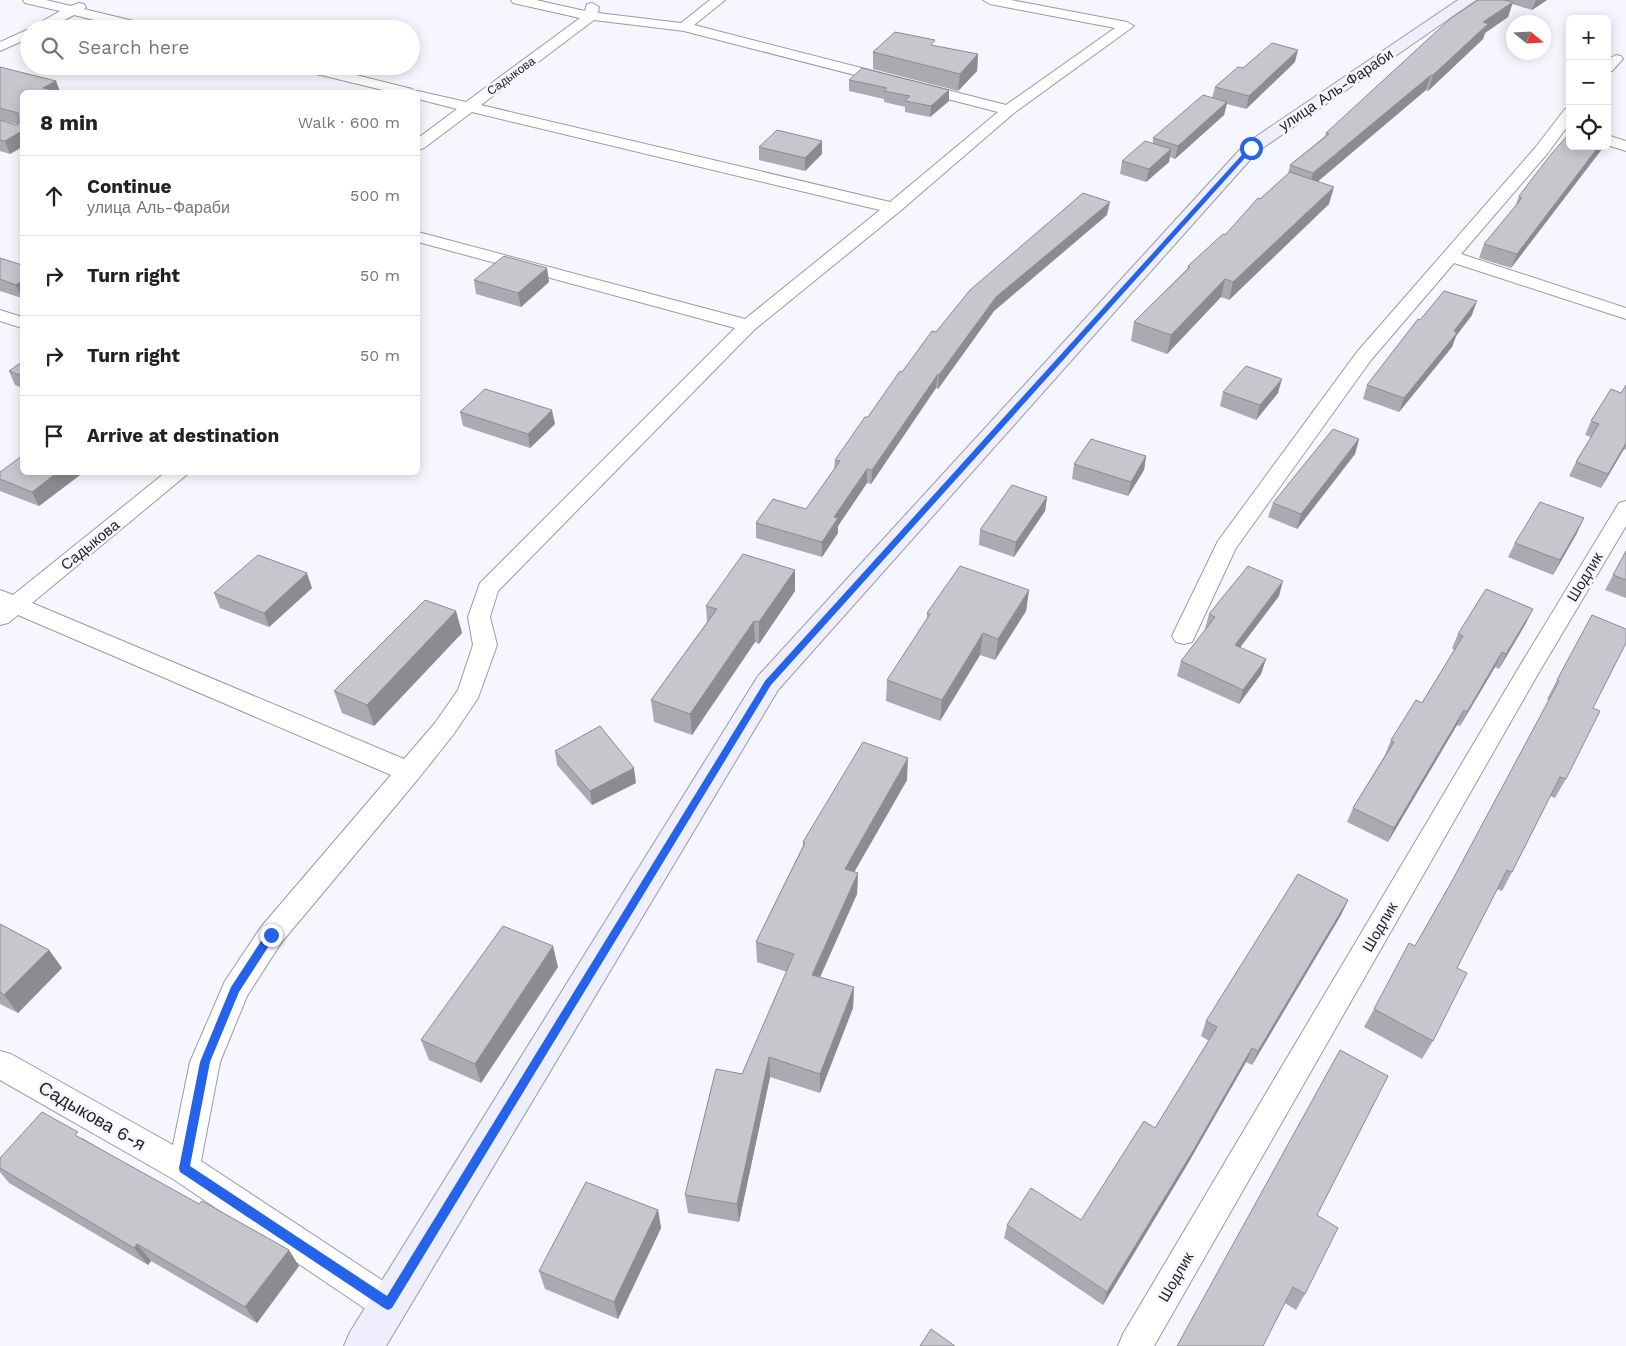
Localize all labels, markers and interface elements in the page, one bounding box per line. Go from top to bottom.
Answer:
north arrow [1506,15,1551,60]
map controls [1566,15,1611,150]
button: + [1566,15,1611,60]
search box [20,20,420,75]
icon: search [38,34,66,62]
text: Search here [78,36,189,59]
street label: улица Аль-Фараби [1275,45,1397,135]
street label: Садыкова [484,54,538,98]
button: − [1566,60,1611,105]
button: locate [1566,105,1611,150]
text: 8 min [40,110,98,135]
text: Walk · 600 m [298,113,400,132]
route start [1240,137,1263,160]
text: Continue [87,175,171,198]
icon: ahead [40,182,68,210]
text: 500 m [350,186,400,205]
text: улица Аль-Фараби [87,198,230,217]
icon: right [40,262,68,290]
text: Turn right [87,264,180,287]
text: 50 m [360,266,400,285]
icon: right [40,342,68,370]
text: Turn right [87,344,180,367]
text: 50 m [360,346,400,365]
icon: arrive [40,422,68,450]
text: Arrive at destination [87,424,279,447]
street label: Садыкова [57,516,123,574]
street label: Шодлик [1563,549,1607,605]
street label: Шодлик [1359,899,1402,955]
route end [260,924,283,947]
street label: Садыкова 6-я [35,1076,150,1155]
street label: Шодлик [1155,1249,1198,1305]

